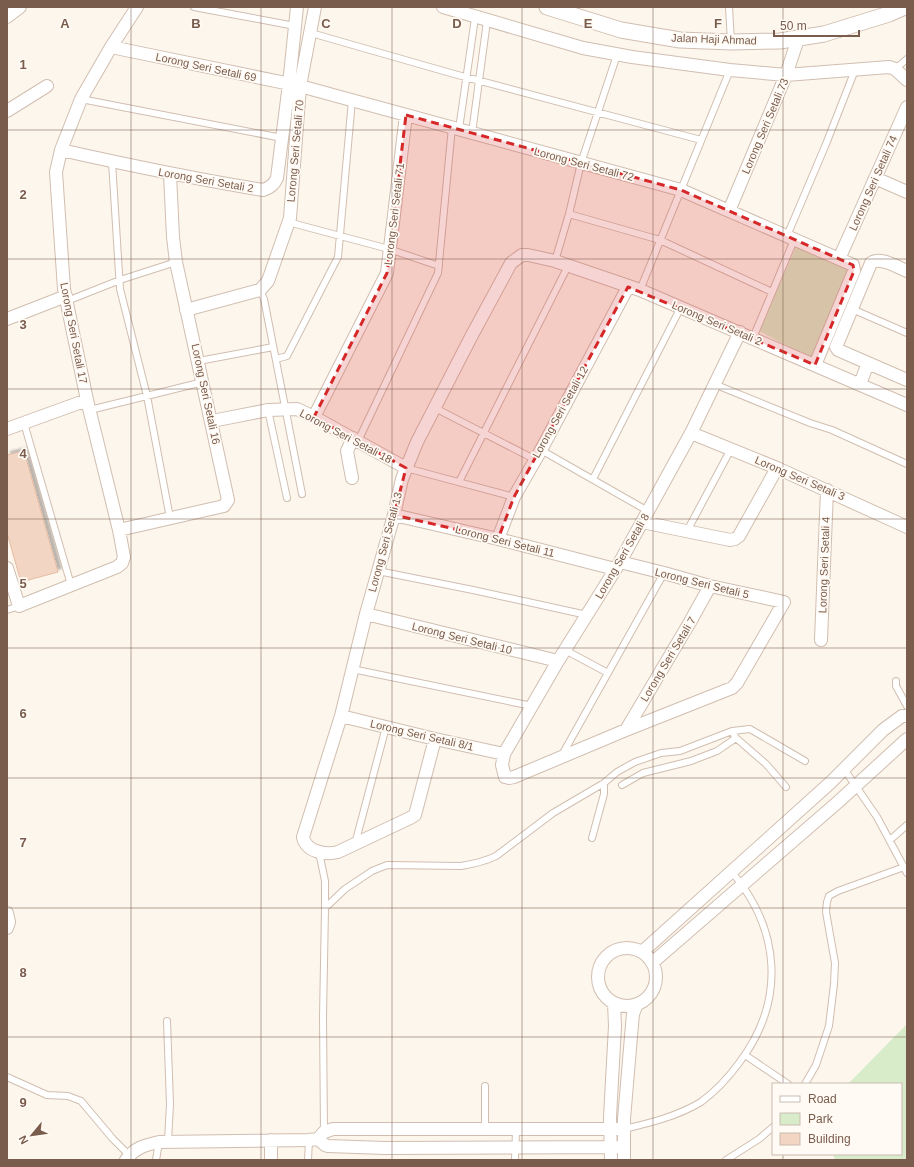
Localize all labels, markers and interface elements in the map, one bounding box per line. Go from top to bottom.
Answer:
scale bar [774,12,859,38]
text: A [60,16,70,31]
text: B [191,16,201,31]
text: C [321,16,331,31]
text: D [452,16,462,31]
text: E [584,16,593,31]
text: F [714,16,722,31]
text: 50 m [780,19,807,33]
street label: Jalan Haji Ahmad [671,32,757,46]
street label: Lorong Seri Setali 69 [155,50,257,84]
text: 1 [19,57,27,72]
street label: Lorong Seri Setali 73 [739,76,791,176]
street label: Lorong Seri Setali 70 [285,99,305,203]
street label: Lorong Seri Setali 74 [847,134,899,232]
street label: Lorong Seri Setali 72 [533,145,635,183]
street label: Lorong Seri Setali 71 [382,162,406,266]
street label: Lorong Seri Setali 2 [157,166,255,194]
text: 2 [19,187,27,202]
street label: Lorong Seri Setali 17 [58,281,90,385]
street label: Lorong Seri Setali 2 [670,299,764,347]
text: 3 [19,317,27,332]
street label: Lorong Seri Setali 16 [189,343,223,445]
street label: Lorong Seri Setali 12 [530,364,590,460]
street label: Lorong Seri Setali 18 [298,407,394,465]
text: 4 [19,446,27,461]
street label: Lorong Seri Setali 3 [753,454,847,502]
street label: Lorong Seri Setali 13 [366,491,404,593]
street label: Lorong Seri Setali 8 [593,511,651,601]
street label: Lorong Seri Setali 4 [816,517,832,613]
street label: Lorong Seri Setali 11 [454,523,556,559]
street label: Lorong Seri Setali 5 [654,565,750,601]
text: 5 [19,576,27,591]
street label: Lorong Seri Setali 7 [638,614,698,704]
street label: Lorong Seri Setali 10 [411,620,513,656]
text: 6 [19,706,27,721]
street label: Lorong Seri Setali 8/1 [369,717,475,753]
text: 7 [19,835,27,850]
text: 8 [19,965,27,980]
legend [772,1083,902,1155]
text: Road [808,1092,837,1106]
text: 9 [19,1095,27,1110]
text: Park [808,1112,834,1126]
north arrow [12,1115,52,1155]
text: Building [808,1132,851,1146]
text: N [16,1133,30,1146]

